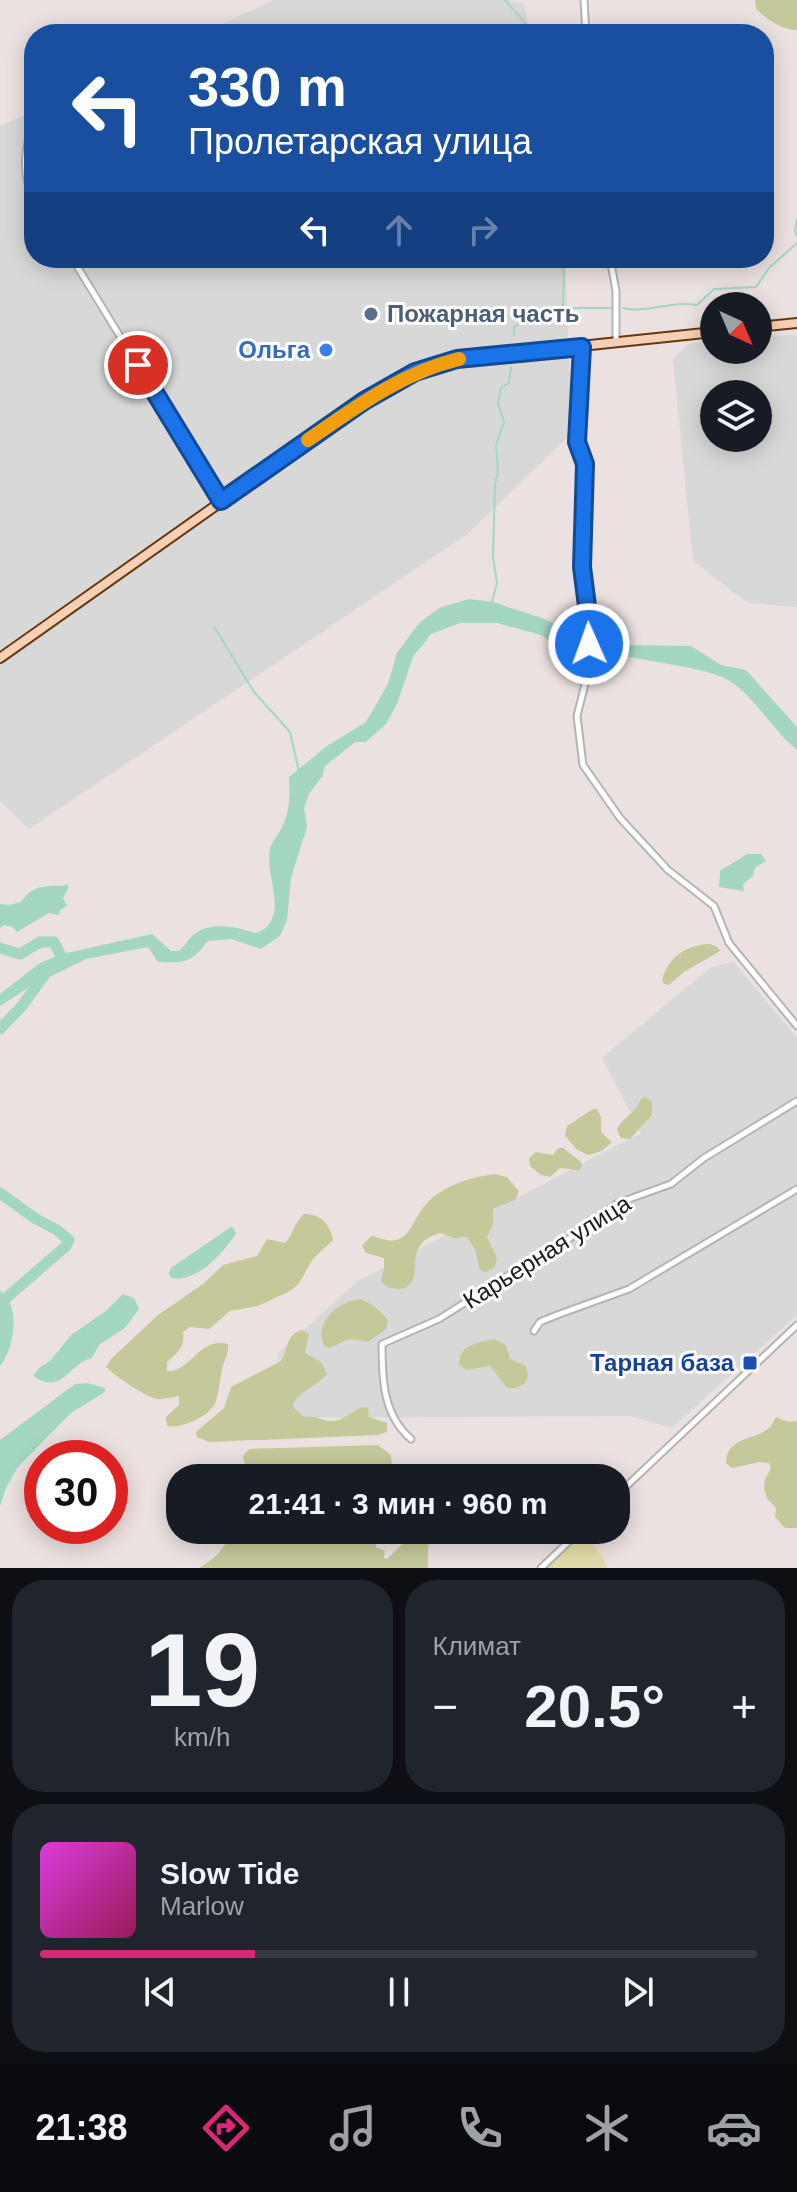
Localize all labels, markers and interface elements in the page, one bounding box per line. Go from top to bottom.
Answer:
text: 330 m [188,55,347,118]
icon: left [56,56,160,160]
text: Пролетарская улица [188,121,532,162]
icon: left [293,208,337,252]
icon: ahead [377,208,421,252]
icon: right [461,208,505,252]
north arrow [700,292,772,364]
map controls [700,292,772,452]
place label: Пожарная часть [387,300,580,327]
marker: Пожарная часть [362,305,380,323]
pin [104,331,172,399]
place label: Ольга [238,336,311,363]
marker: Ольга [317,341,335,359]
icon: arrive [116,343,160,387]
button: layers [700,380,772,452]
position arrow [547,602,631,686]
street label: Карьерная улица [458,1189,636,1314]
place label: Тарная база [590,1349,735,1376]
marker: Тарная база [741,1354,759,1372]
speed limit sign: 30 [24,1440,128,1544]
text: 21:41 · 3 мин · 960 m [249,1487,547,1520]
text: 19 [144,1612,260,1728]
text: Климат [433,1631,521,1661]
text: 20.5° [524,1673,665,1740]
text: − [433,1682,458,1731]
text: + [731,1682,757,1731]
text: km/h [174,1722,230,1752]
text: Slow Tide [160,1857,299,1890]
text: Marlow [160,1891,244,1921]
icon: previous [138,1970,182,2014]
icon: pause [377,1970,421,2014]
icon: next [616,1970,660,2014]
icon: directions [198,2100,254,2156]
icon: music [325,2100,381,2156]
icon: phone [452,2100,508,2156]
icon: climate [579,2100,635,2156]
icon: car [706,2100,762,2156]
text: 21:38 [35,2107,127,2148]

